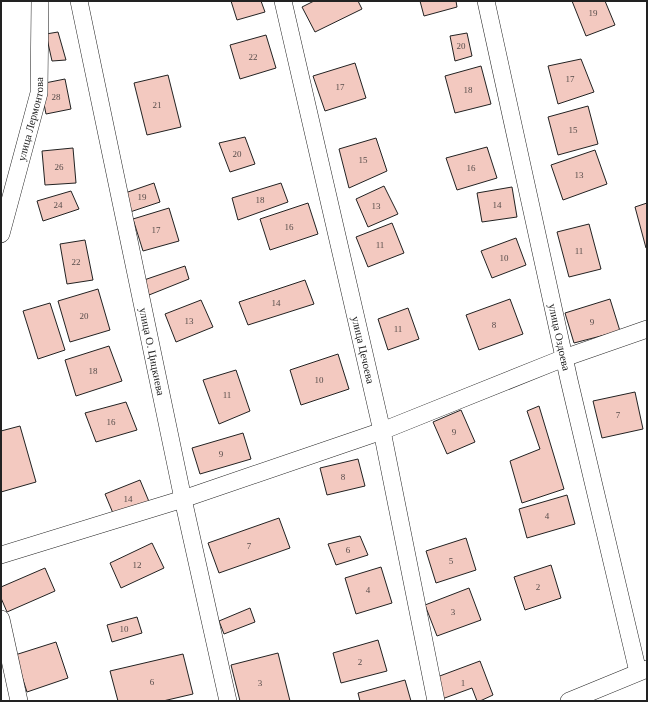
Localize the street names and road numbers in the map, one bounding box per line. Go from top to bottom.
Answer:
street label: улица Лермонтова [15,77,45,162]
street label: улица Оздоева [546,302,573,372]
street label: улица О. Цицкиева [137,307,167,396]
street label: улица Цечоева [350,315,377,385]

